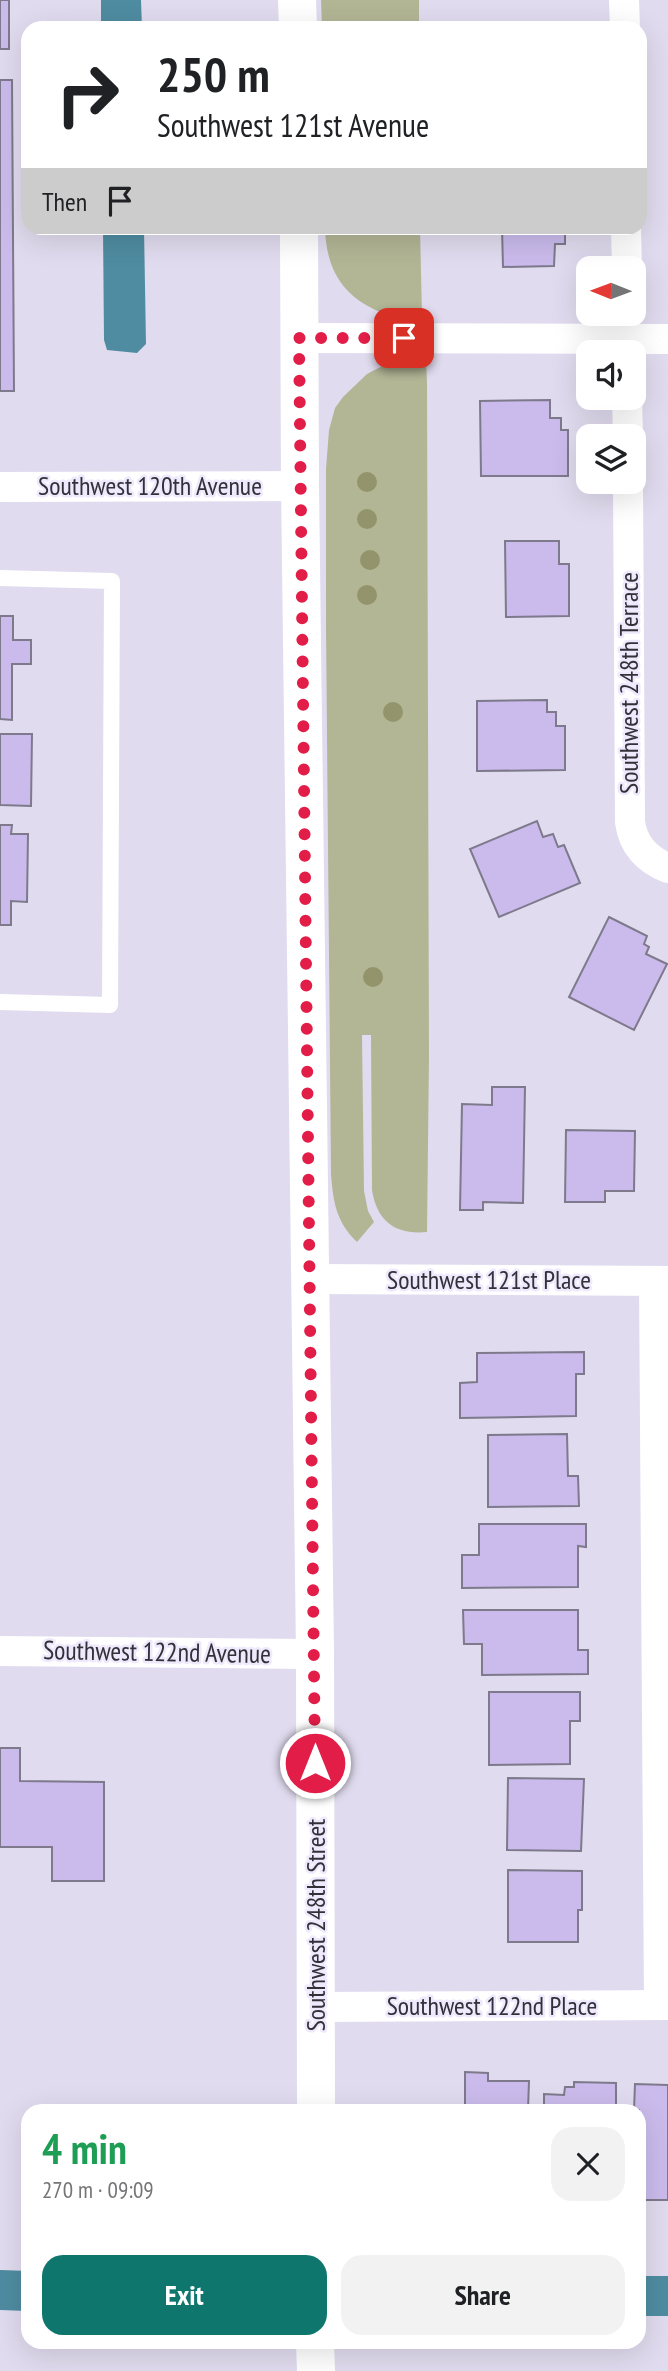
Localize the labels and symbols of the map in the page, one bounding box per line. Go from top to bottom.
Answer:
north arrow [576,256,646,326]
pin [374,308,434,368]
street label: Southwest 120th Avenue [38,469,262,502]
street label: Southwest 248th Terrace [612,572,645,794]
street label: Southwest 121st Place [387,1263,591,1296]
street label: Southwest 122nd Avenue [43,1633,271,1670]
position arrow [278,1726,352,1800]
street label: Southwest 248th Street [299,1819,332,2031]
street label: Southwest 122nd Place [387,1989,597,2022]

